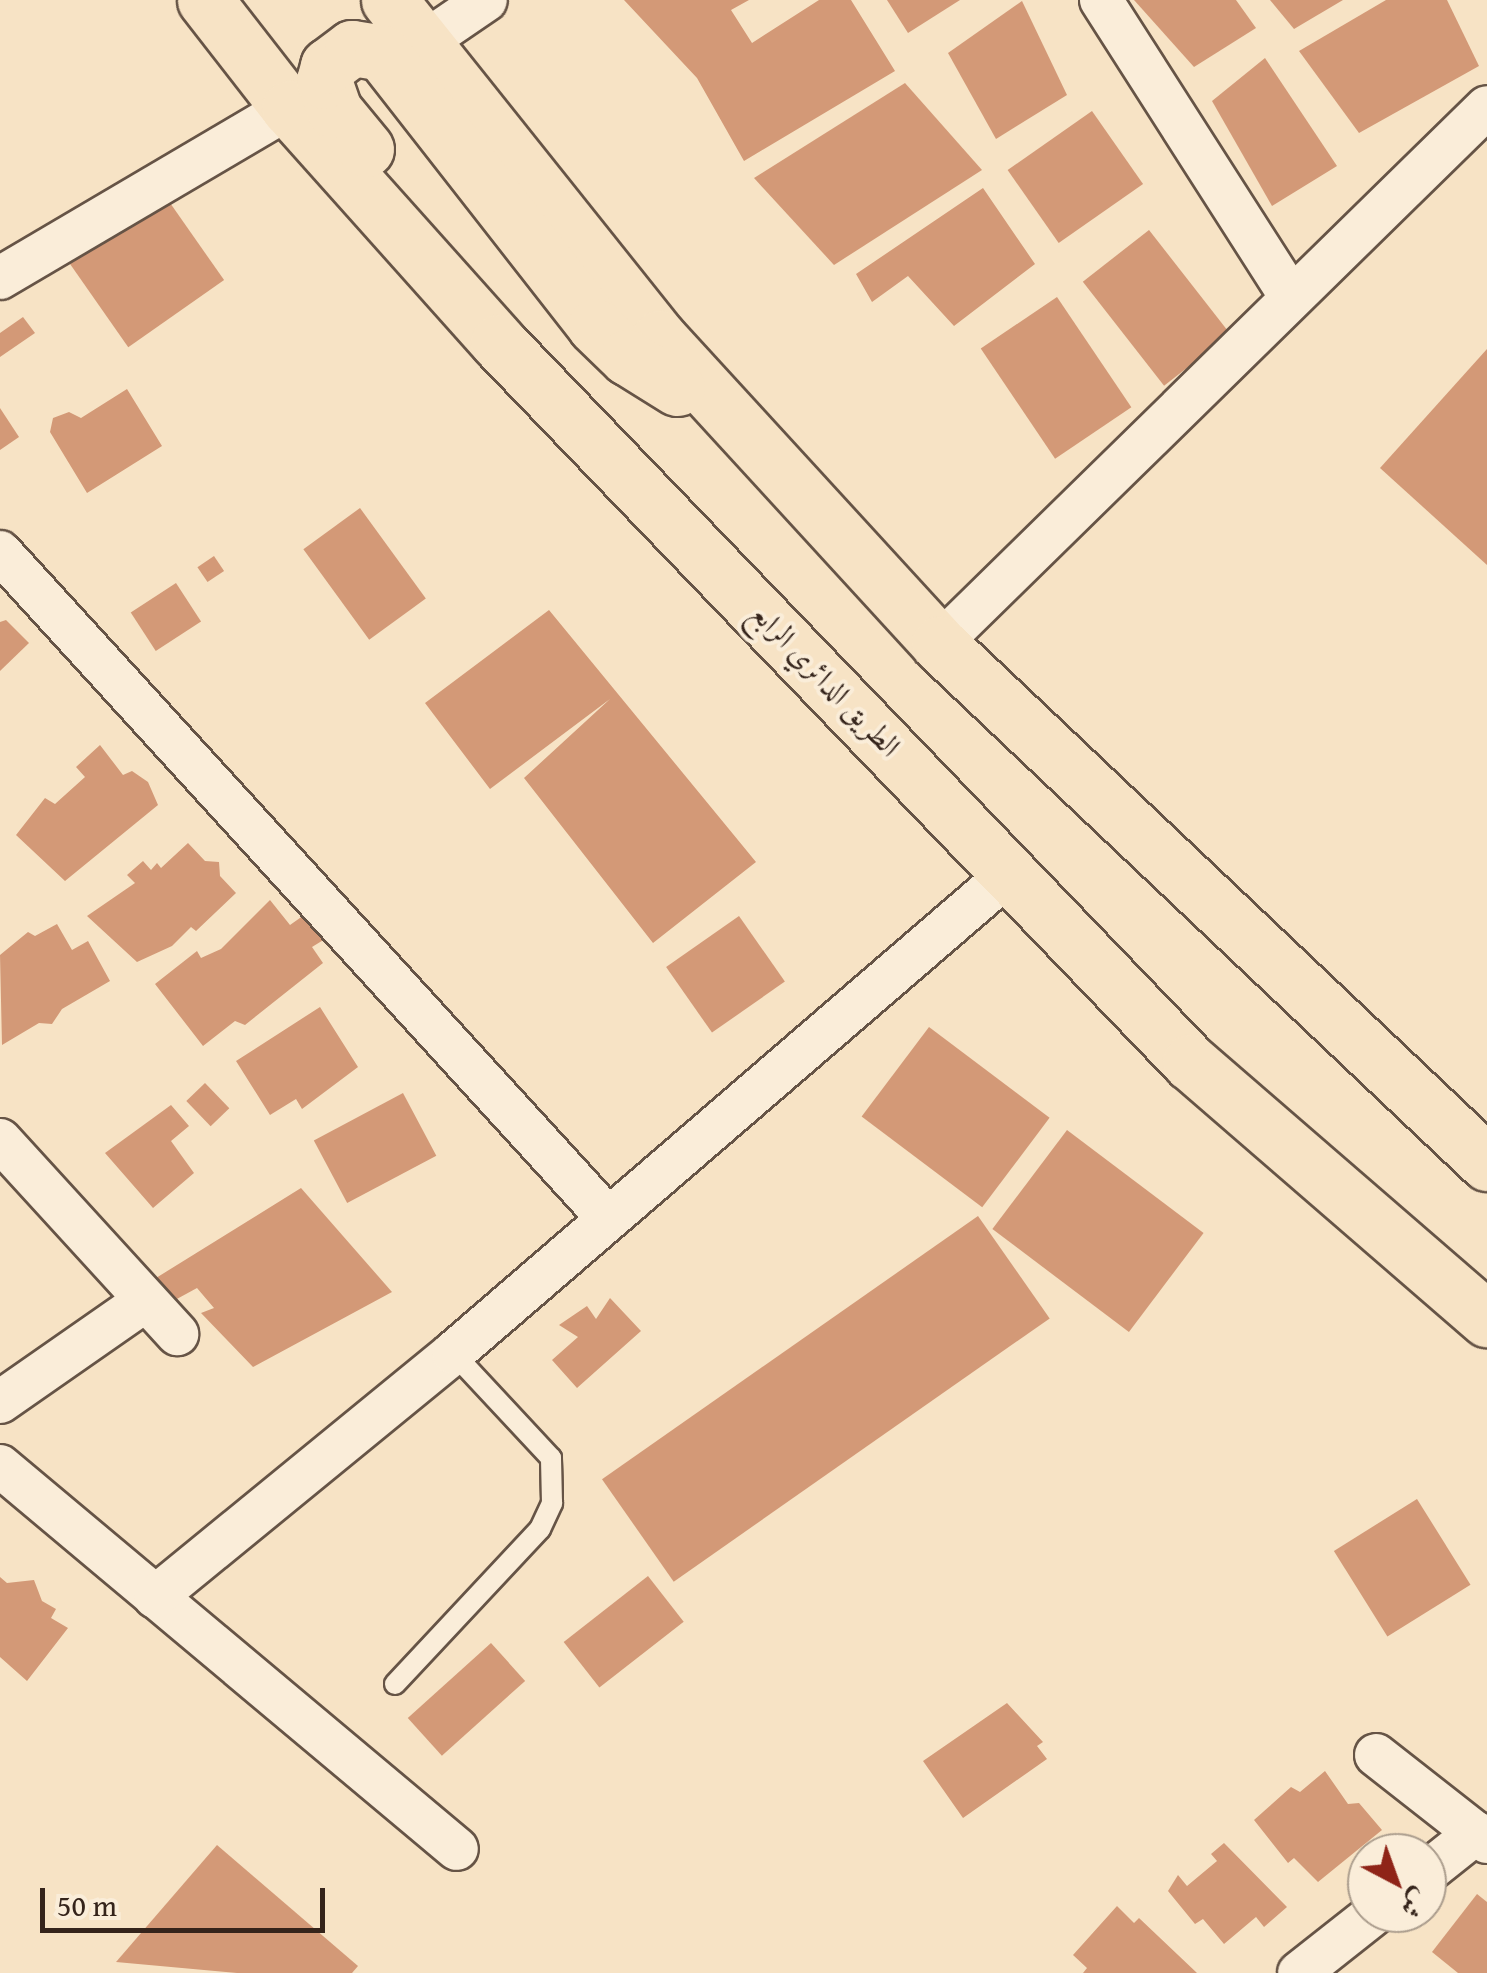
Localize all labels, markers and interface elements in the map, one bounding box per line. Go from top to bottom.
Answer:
street label: الطريق الدائري الرابع [743,594,909,764]
north arrow [1347,1833,1447,1933]
scale bar [45,1868,330,1930]
text: ش [1392,1880,1440,1929]
text: 50 m [57,1883,117,1927]

